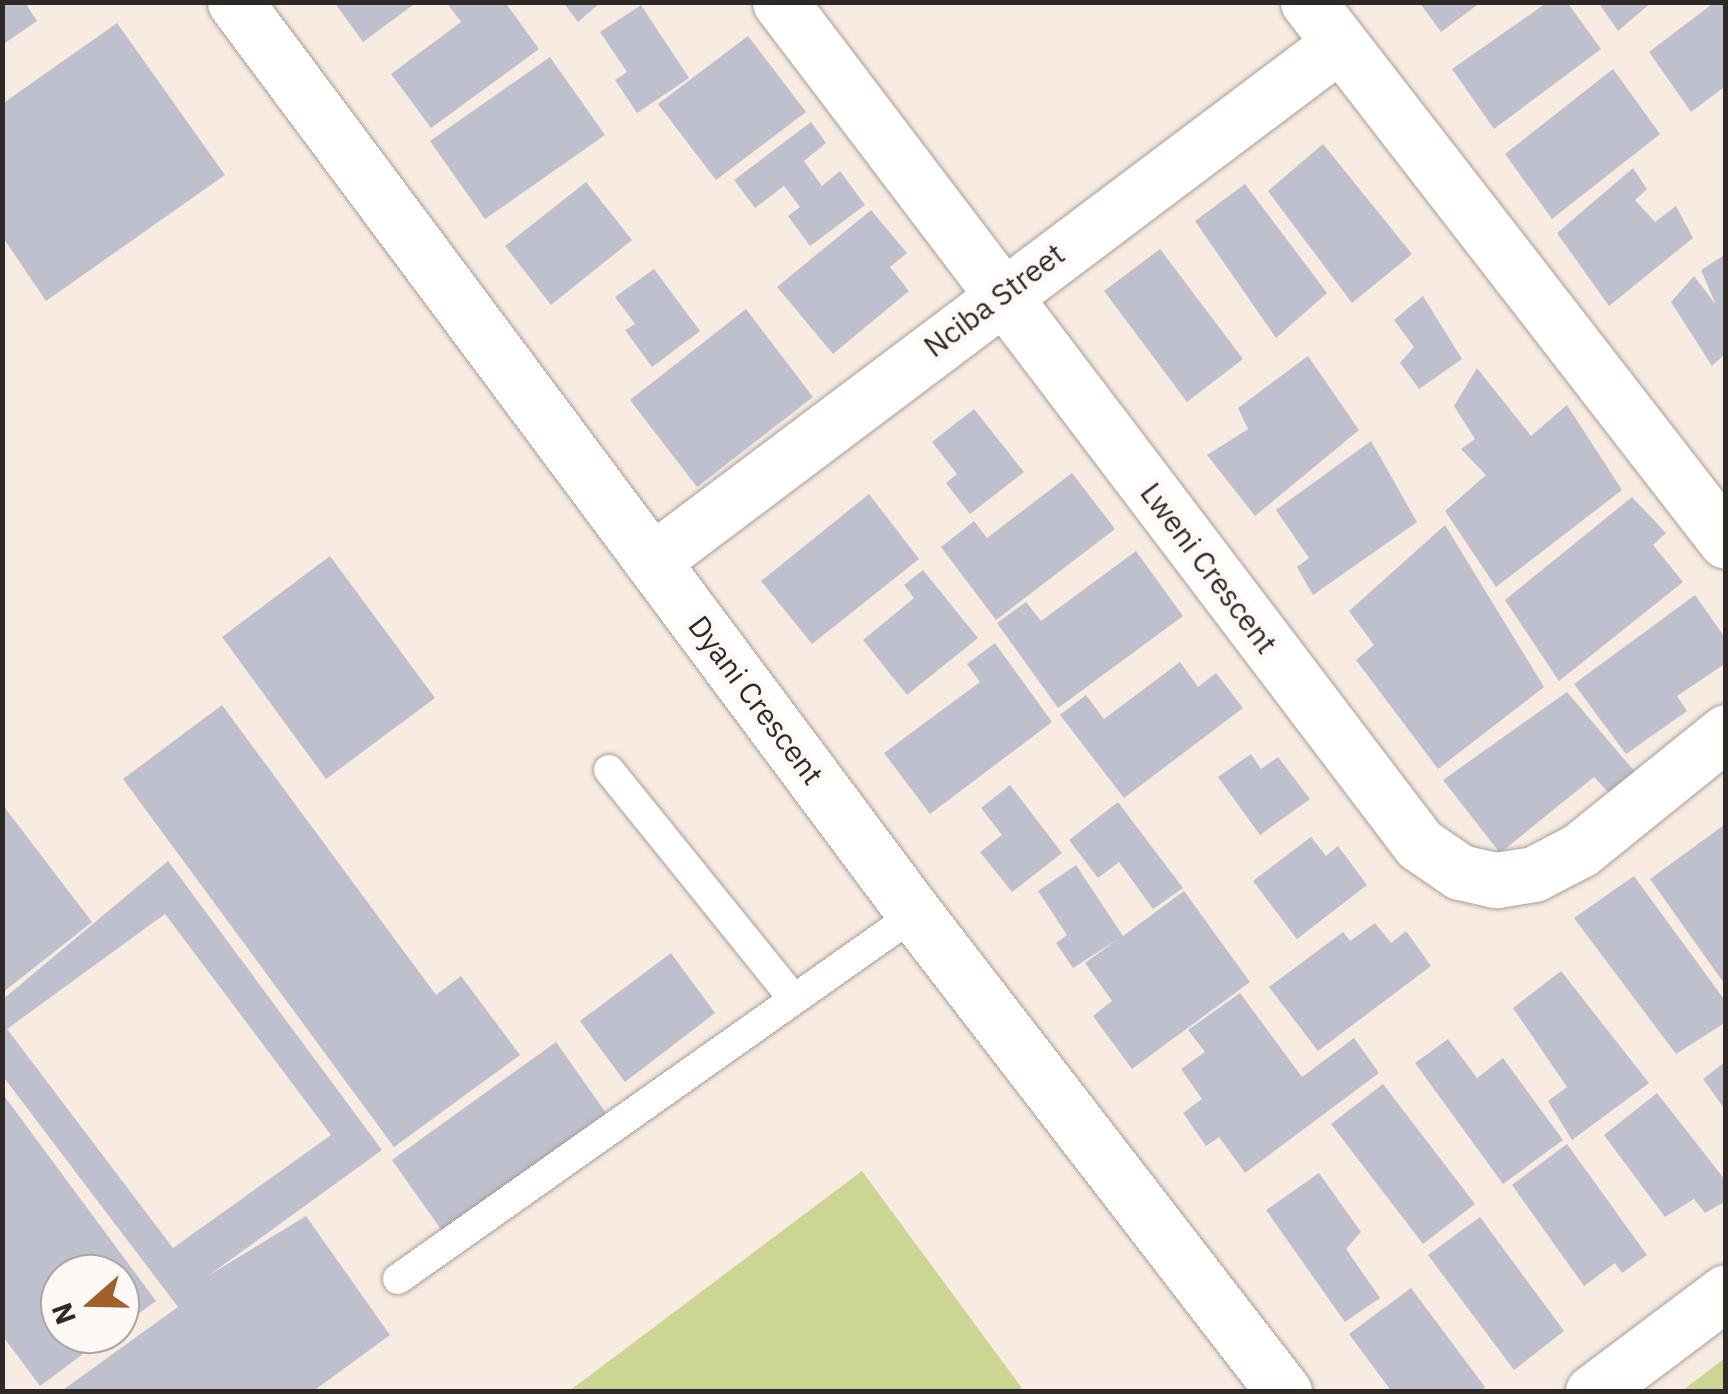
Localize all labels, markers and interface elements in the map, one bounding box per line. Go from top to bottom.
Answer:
street label: Nciba Street [917,235,1071,365]
street label: Lweni Crescent [1133,475,1285,661]
street label: Dyani Crescent [681,609,831,791]
north arrow [40,1254,140,1354]
text: N [42,1298,84,1330]

